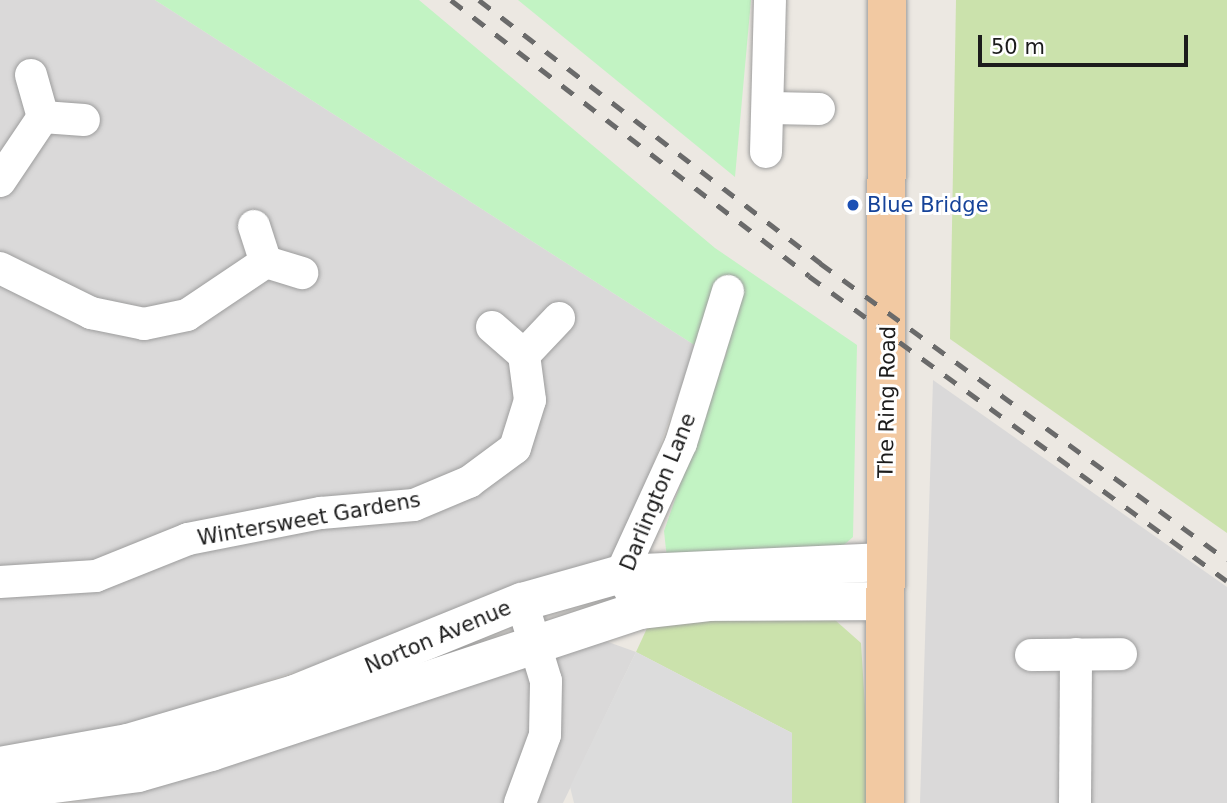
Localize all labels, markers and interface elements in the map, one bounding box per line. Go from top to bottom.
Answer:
scale bar [982,21,1192,65]
text: 50 m [991,35,1045,59]
place label: Blue Bridge [867,192,989,218]
marker: Blue Bridge [845,197,861,213]
street label: The Ring Road [873,326,901,478]
street label: Darlington Lane [615,409,701,575]
street label: Wintersweet Gardens [196,487,422,551]
street label: Norton Avenue [361,595,515,679]

